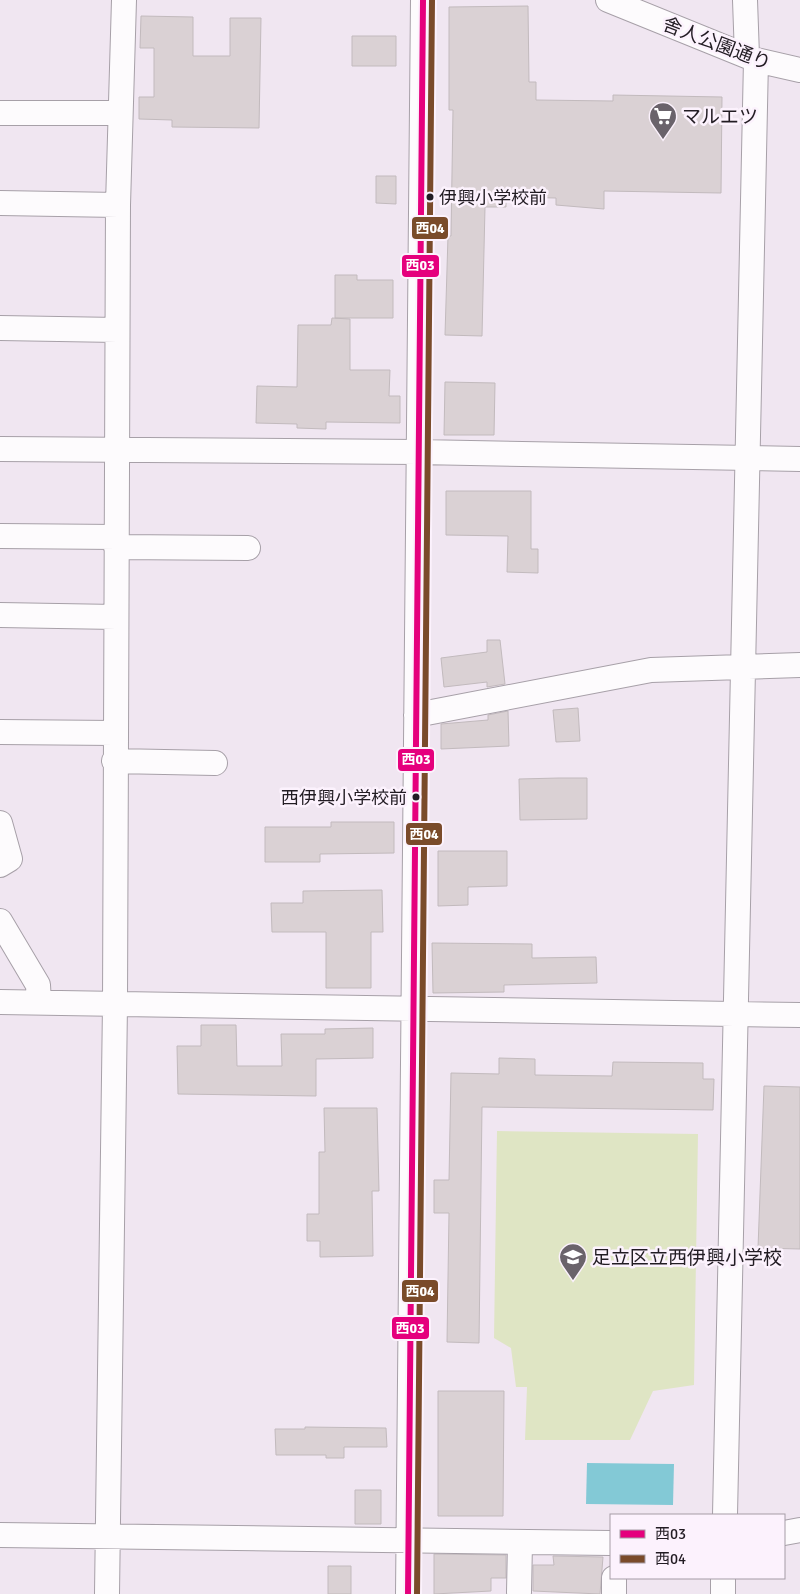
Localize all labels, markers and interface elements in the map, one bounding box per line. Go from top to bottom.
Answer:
street label: 舎人公園通り [659,12,774,76]
supermarket icon: マルエツ [648,101,678,140]
place label: マルエツ [682,105,758,129]
place label: 伊興小学校前 [439,187,547,209]
marker: 伊興小学校前 [425,192,435,202]
line badge: 西04 [411,216,449,240]
text: 西04 [415,220,445,237]
line badge: 西03 [401,254,440,278]
text: 西03 [405,257,435,274]
line badge: 西03 [397,748,435,772]
text: 西03 [401,751,431,768]
place label: 西伊興小学校前 [281,787,407,809]
marker: 西伊興小学校前 [411,792,421,802]
line badge: 西04 [405,822,443,846]
text: 西04 [409,826,439,843]
school or university icon: 足立区立西伊興小学校 [558,1242,588,1281]
place label: 足立区立西伊興小学校 [592,1246,782,1270]
line badge: 西04 [401,1279,439,1303]
text: 西04 [405,1283,435,1300]
line badge: 西03 [391,1316,430,1340]
text: 西03 [395,1320,425,1337]
legend [610,1514,785,1579]
text: 西03 [655,1525,686,1543]
text: 西04 [655,1550,686,1568]

